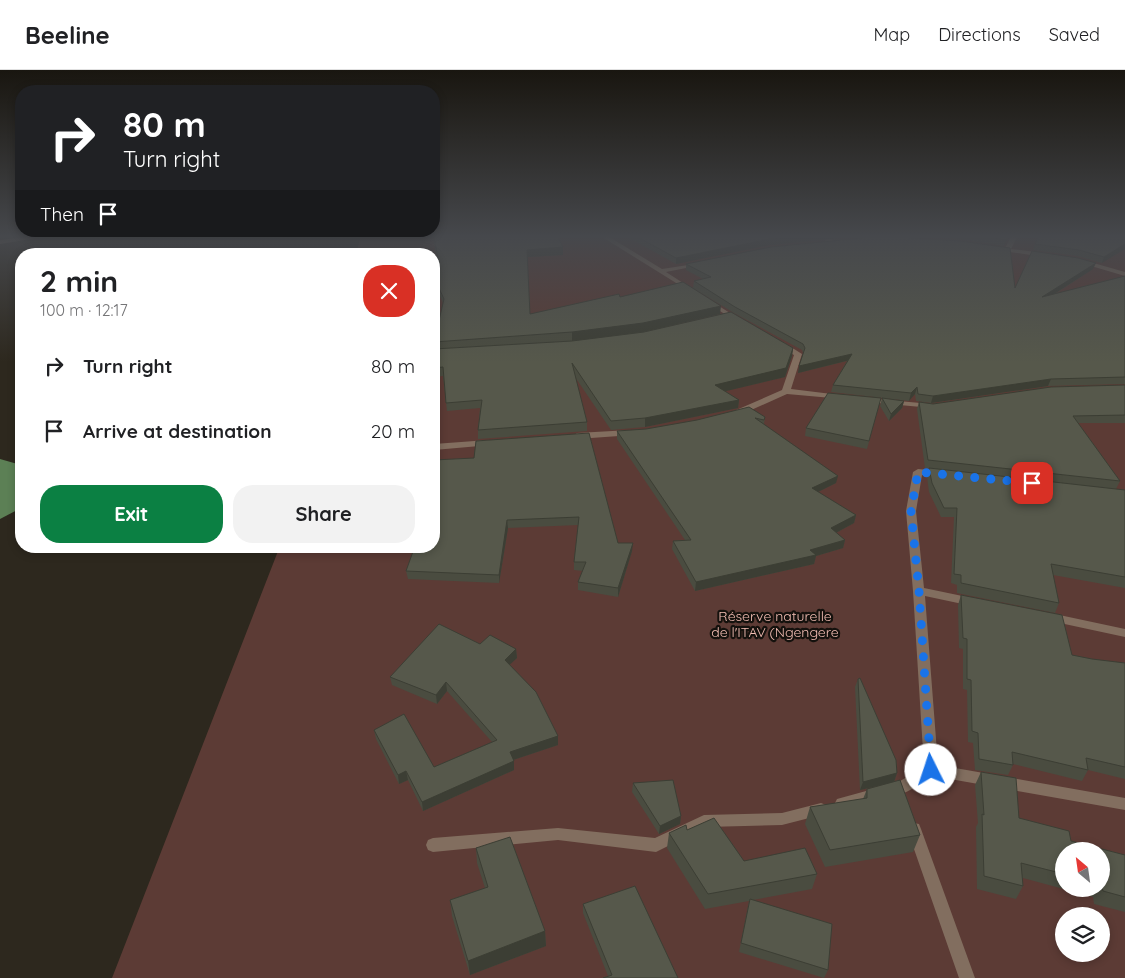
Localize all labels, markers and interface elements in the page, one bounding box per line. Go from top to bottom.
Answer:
text: Beeline [25,20,110,50]
text: Map [873,23,910,46]
text: Directions [938,23,1021,46]
text: Saved [1049,23,1100,46]
text: 80 m [123,102,206,146]
icon: right [40,105,105,170]
text: Turn right [123,145,220,173]
icon: arrive [94,200,122,228]
text: Then [40,202,84,226]
text: 2 min [40,262,118,300]
button: close [363,265,415,317]
text: 100 m · 12:17 [40,300,128,320]
icon: right [40,352,68,380]
text: Turn right [83,354,172,378]
text: 80 m [371,354,415,378]
icon: arrive [40,417,68,445]
text: Arrive at destination [83,419,272,443]
text: 20 m [371,419,415,443]
pin [1011,462,1053,504]
icon: arrive [1018,469,1046,497]
button: Exit [40,485,223,543]
button: Share [233,485,415,543]
park label: Réserve naturelle de l'ITAV (Ngengere [711,607,839,641]
position arrow [904,743,956,795]
north arrow [1055,842,1110,898]
map controls [1055,842,1110,962]
button: layers [1055,907,1110,962]

